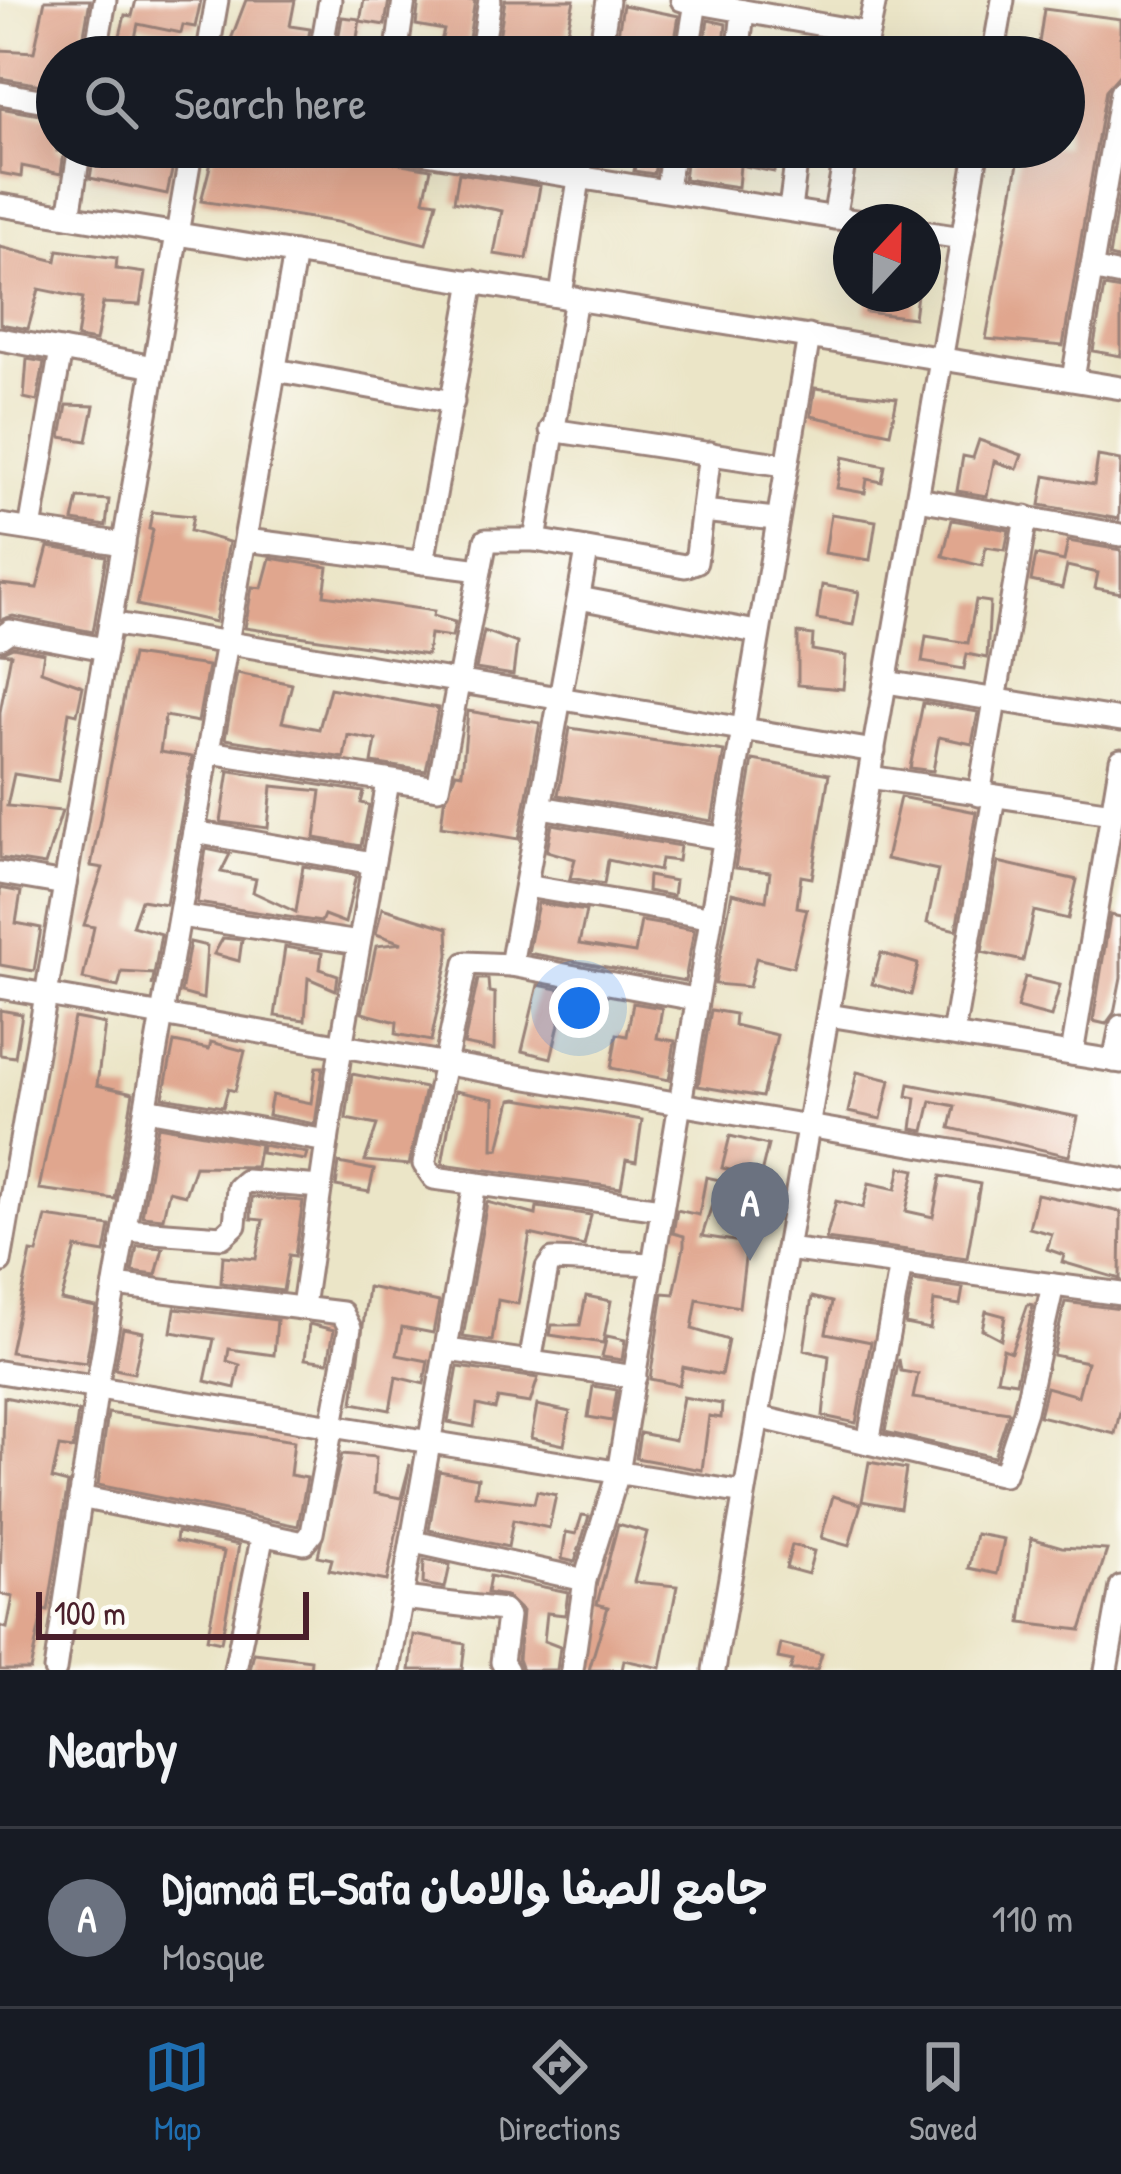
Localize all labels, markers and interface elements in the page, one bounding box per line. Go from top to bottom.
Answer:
search box [36,36,1085,168]
icon: search [78,69,144,135]
text: Search here [174,72,366,133]
north arrow [833,204,941,312]
your location [549,978,609,1038]
pin: A [711,1162,789,1261]
scale bar [36,1586,309,1639]
text: 100 m [54,1591,126,1635]
text: Nearby [48,1714,178,1783]
text: Djamaâ El-Safa جامع الصفا والامان [162,1857,768,1918]
text: A [77,1891,97,1944]
text: 110 m [992,1891,1073,1944]
text: Mosque [162,1929,265,1982]
tab: Map [144,2034,210,2150]
tab: Directions [499,2034,621,2150]
tab: Saved [909,2034,977,2150]

